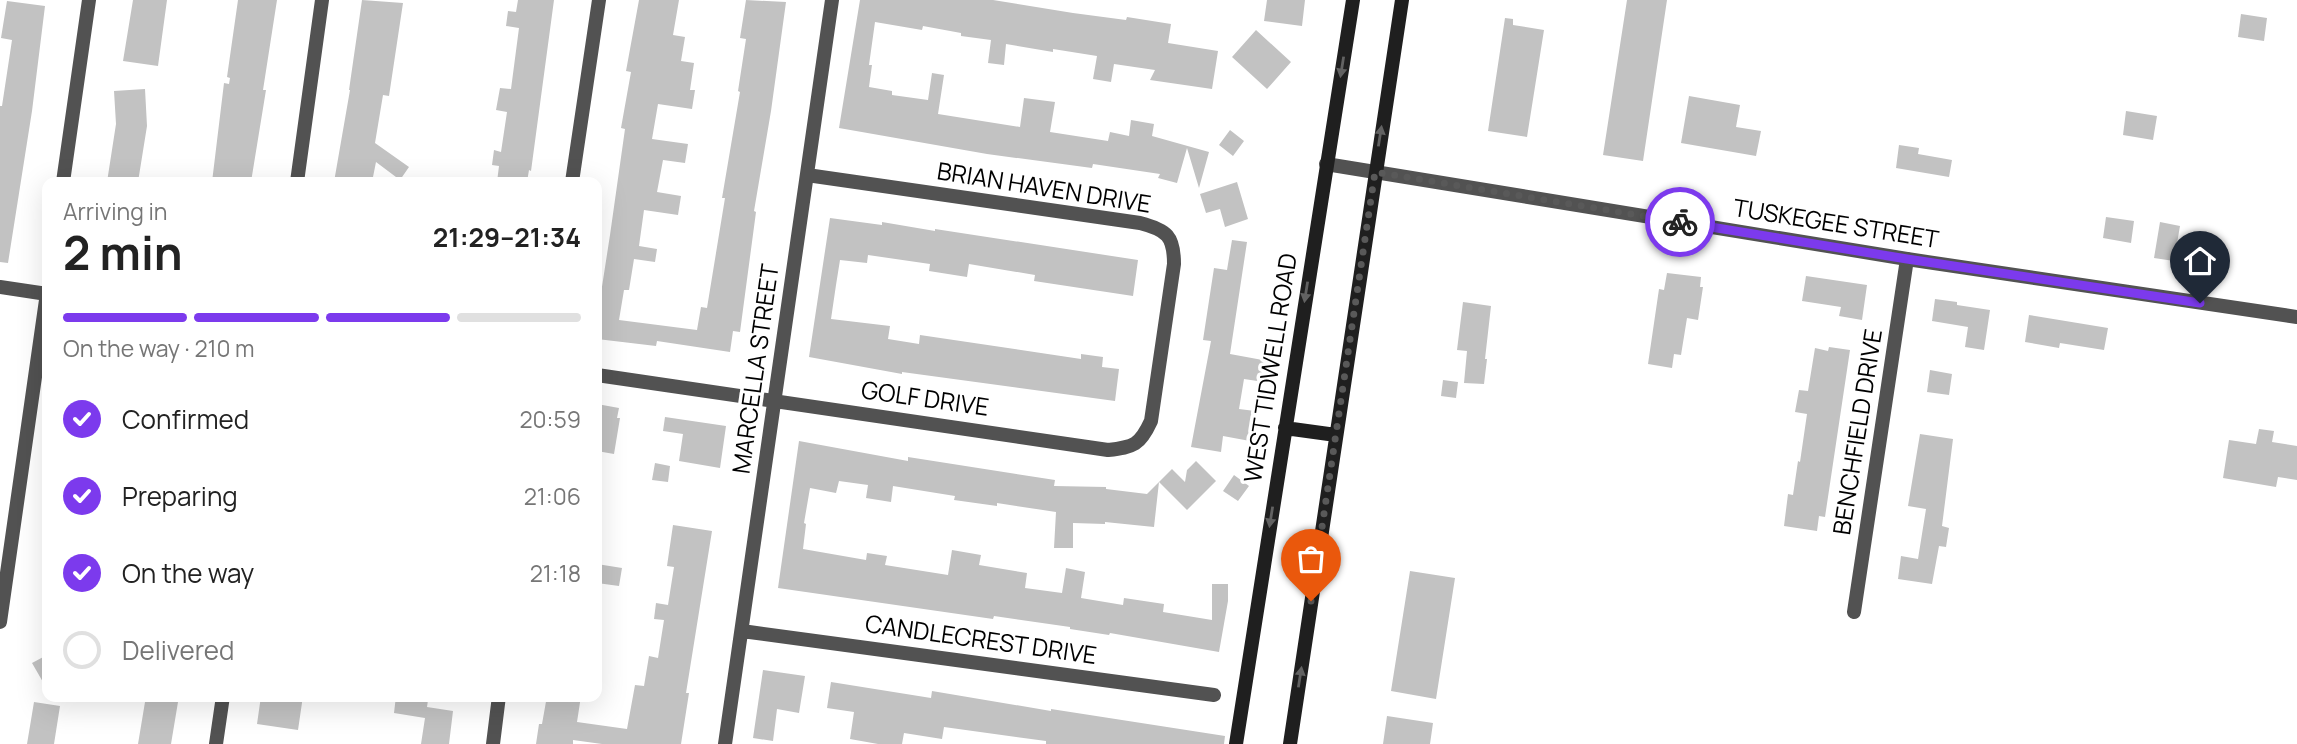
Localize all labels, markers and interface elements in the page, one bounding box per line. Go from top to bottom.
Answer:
one-way arrow [1336,56,1347,78]
one-way arrow [1375,125,1386,147]
street label: BRIAN HAVEN DRIVE [935,153,1154,220]
courier [1645,187,1715,257]
street label: TUSKEGEE STREET [1731,190,1942,255]
text: Arriving in [63,195,168,227]
icon: bike [1661,203,1699,241]
text: 21:29–21:34 [433,219,581,255]
text: 2 min [63,221,183,284]
pin [2170,231,2230,303]
icon: home [2181,242,2219,280]
street label: WEST TIDWELL ROAD [1235,251,1304,485]
street label: MARCELLA STREET [723,261,786,476]
one-way arrow [1300,281,1311,303]
street label: BENCHFIELD DRIVE [1824,326,1889,537]
text: On the way · 210 m [63,332,255,364]
street label: GOLF DRIVE [859,372,991,423]
icon: check [63,400,101,438]
text: Confirmed [122,401,249,437]
text: 20:59 [519,403,581,435]
icon: check [63,477,101,515]
text: Preparing [122,478,238,514]
text: 21:06 [524,480,581,512]
one-way arrow [1265,506,1276,528]
pin [1281,529,1341,601]
icon: bag [1292,540,1330,578]
icon: check [63,554,101,592]
text: On the way [122,555,254,591]
text: 21:18 [530,557,581,589]
street label: CANDLECREST DRIVE [863,606,1099,671]
text: Delivered [122,632,234,668]
one-way arrow [1295,665,1306,687]

